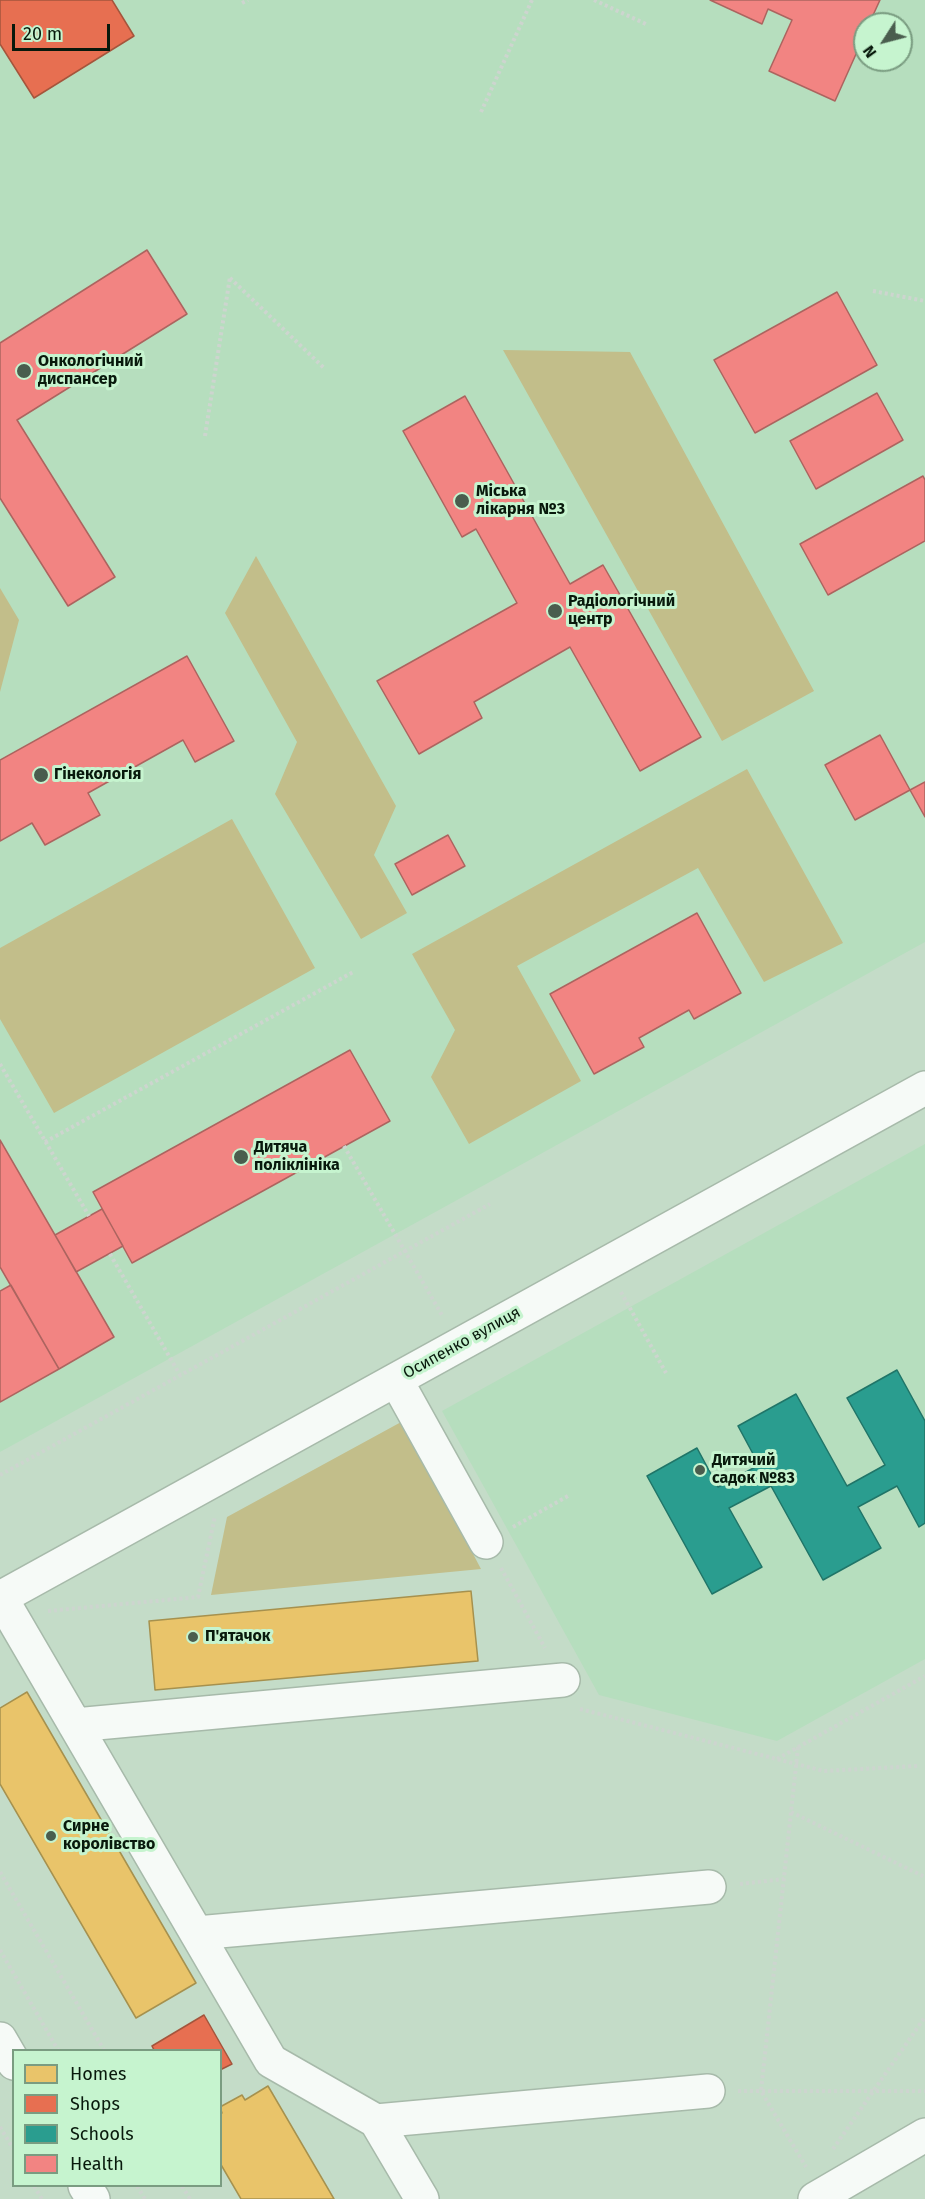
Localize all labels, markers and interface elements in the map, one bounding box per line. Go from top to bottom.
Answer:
scale bar [15,12,112,50]
north arrow [853,12,913,72]
text: 20 m [23,23,62,45]
text: N [859,42,880,62]
place label: Онкологічний диспансер [38,352,143,390]
marker: Онкологічний диспансер [15,362,33,380]
place label: Міська лікарня №3 [476,482,565,520]
marker: Міська лікарня №3 [453,492,471,510]
place label: Радіологічний центр [568,592,675,630]
marker: Радіологічний центр [546,602,564,620]
place label: Гінекологія [54,765,141,785]
marker: Гінекологія [32,766,50,784]
place label: Дитяча поліклініка [254,1138,340,1176]
marker: Дитяча поліклініка [232,1148,250,1166]
street label: Осипенко вулиця [400,1303,524,1383]
place label: Дитячий садок №83 [712,1451,795,1489]
marker: Дитячий садок №83 [693,1463,707,1477]
place label: П'ятачок [205,1627,271,1647]
marker: П'ятачок [186,1630,200,1644]
place label: Сирне королівство [63,1817,155,1855]
marker: Сирне королівство [44,1829,58,1843]
legend [12,2049,222,2187]
text: Homes [70,2063,126,2085]
text: Shops [70,2093,120,2115]
text: Schools [70,2123,134,2145]
text: Health [70,2153,124,2175]

